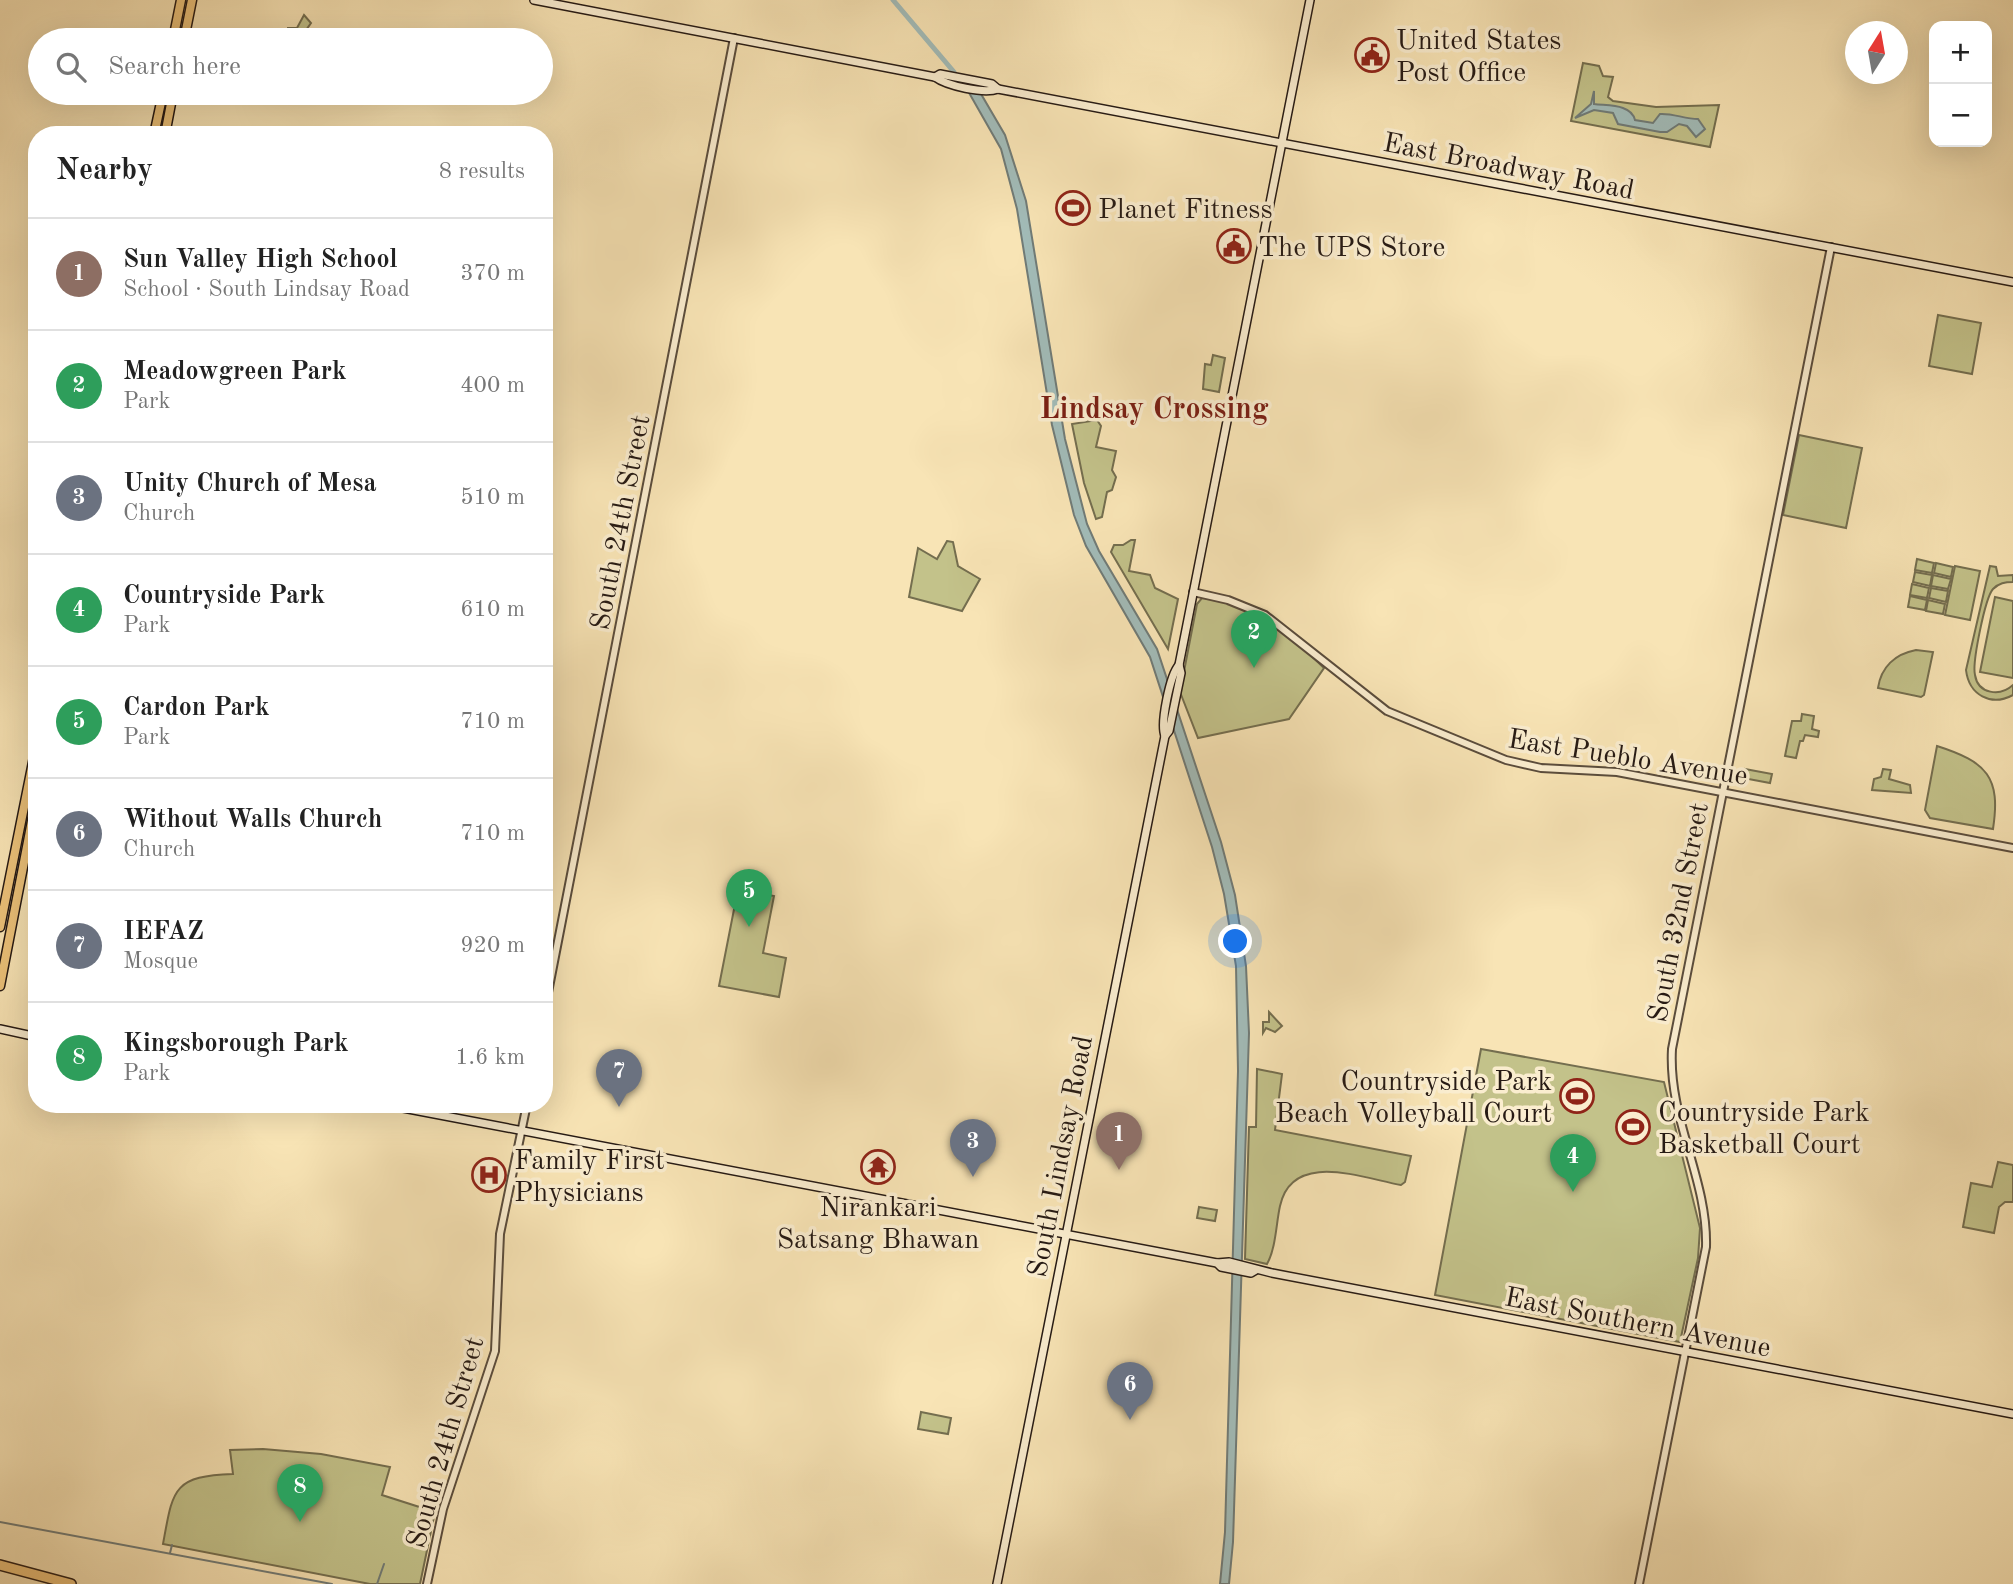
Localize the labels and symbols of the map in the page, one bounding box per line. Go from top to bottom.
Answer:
north arrow [1845,21,1908,84]
place label: United States Post Office [1396,28,1561,88]
public building icon: United States Post Office [1353,36,1391,74]
street label: East Broadway Road [1380,130,1636,206]
sports icon: Planet Fitness [1054,189,1092,227]
place label: Planet Fitness [1098,197,1273,225]
public building icon: The UPS Store [1215,227,1253,265]
place label: The UPS Store [1258,235,1445,263]
district label: Lindsay Crossing [1039,395,1269,425]
street label: South 24th Street [587,413,657,633]
pin: 2 [1231,610,1277,668]
street label: East Pueblo Avenue [1506,726,1749,792]
street label: South 32nd Street [1645,800,1715,1025]
pin: 5 [726,869,772,927]
your location [1218,924,1252,958]
street label: South Lindsay Road [1025,1033,1099,1280]
pin: 7 [596,1049,642,1107]
place label: Countryside Park Beach Volleyball Court [1275,1069,1552,1129]
sports icon: Countryside Park Beach Volleyball Court [1558,1077,1596,1115]
place label: Countryside Park Basketball Court [1658,1100,1870,1160]
sports icon: Countryside Park Basketball Court [1614,1108,1652,1146]
pin: 1 [1096,1112,1142,1170]
pin: 3 [950,1119,996,1177]
pin: 4 [1550,1134,1596,1192]
place label: Family First Physicians [514,1148,665,1208]
temple icon: Nirankari Satsang Bhawan [859,1148,897,1186]
hospital icon: Family First Physicians [470,1156,508,1194]
place label: Nirankari Satsang Bhawan [777,1195,979,1255]
street label: East Southern Avenue [1502,1284,1773,1363]
street label: South 24th Street [403,1334,490,1552]
pin: 6 [1107,1362,1153,1420]
pin: 8 [277,1464,323,1522]

